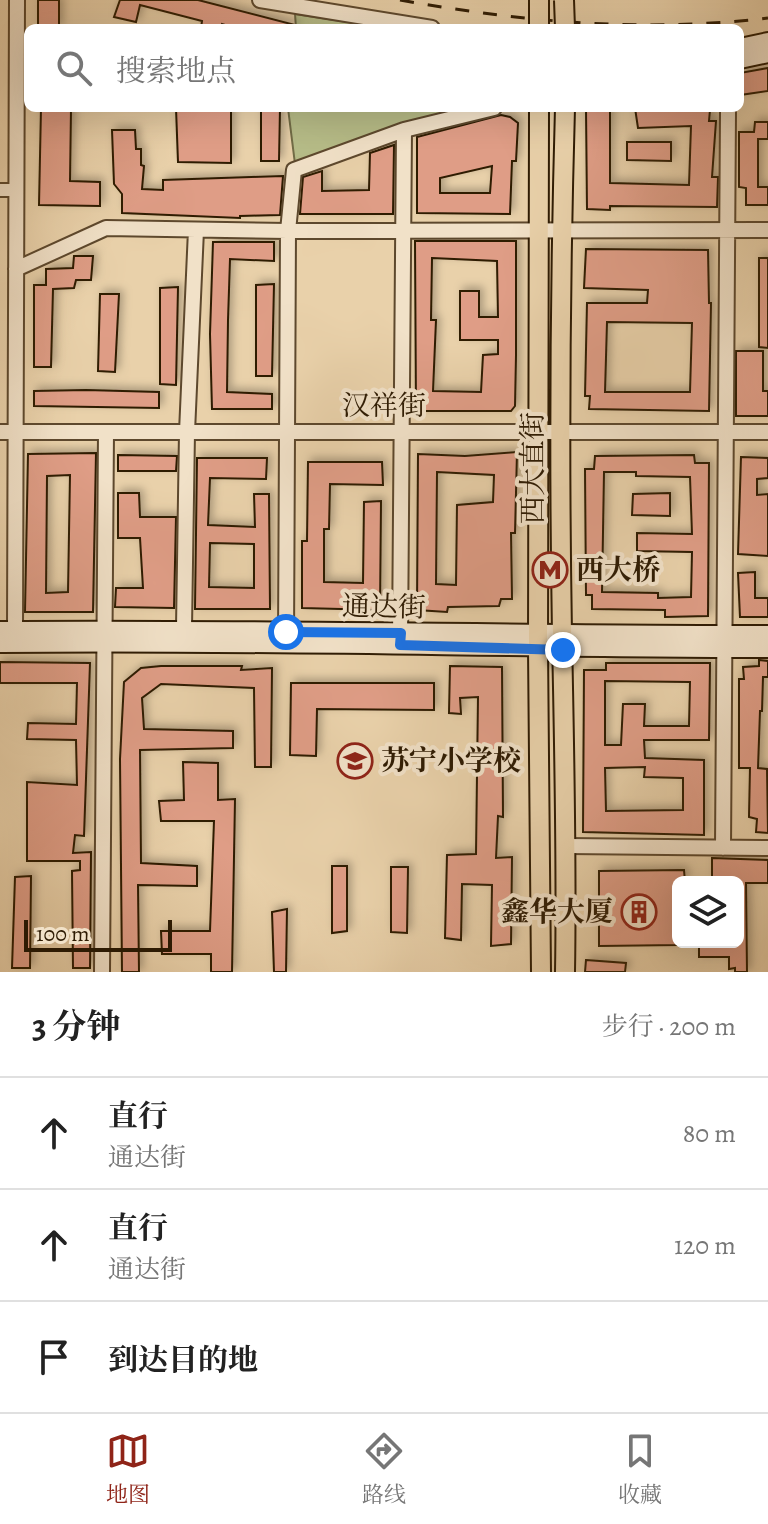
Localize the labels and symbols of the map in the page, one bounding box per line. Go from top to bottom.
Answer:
street label: 汉祥街 [342,387,426,425]
street label: 西大直街 [514,412,552,524]
metro station icon: 西大桥 [531,551,569,589]
place label: 西大桥 [576,551,660,589]
street label: 通达街 [342,587,426,627]
route start [268,614,304,650]
route end [545,632,581,668]
school or university icon: 苏宁小学校 [336,742,374,780]
place label: 苏宁小学校 [381,742,521,780]
place label: 鑫华大厦 [501,893,613,931]
building icon: 鑫华大厦 [620,893,658,931]
scale bar [24,916,172,952]

